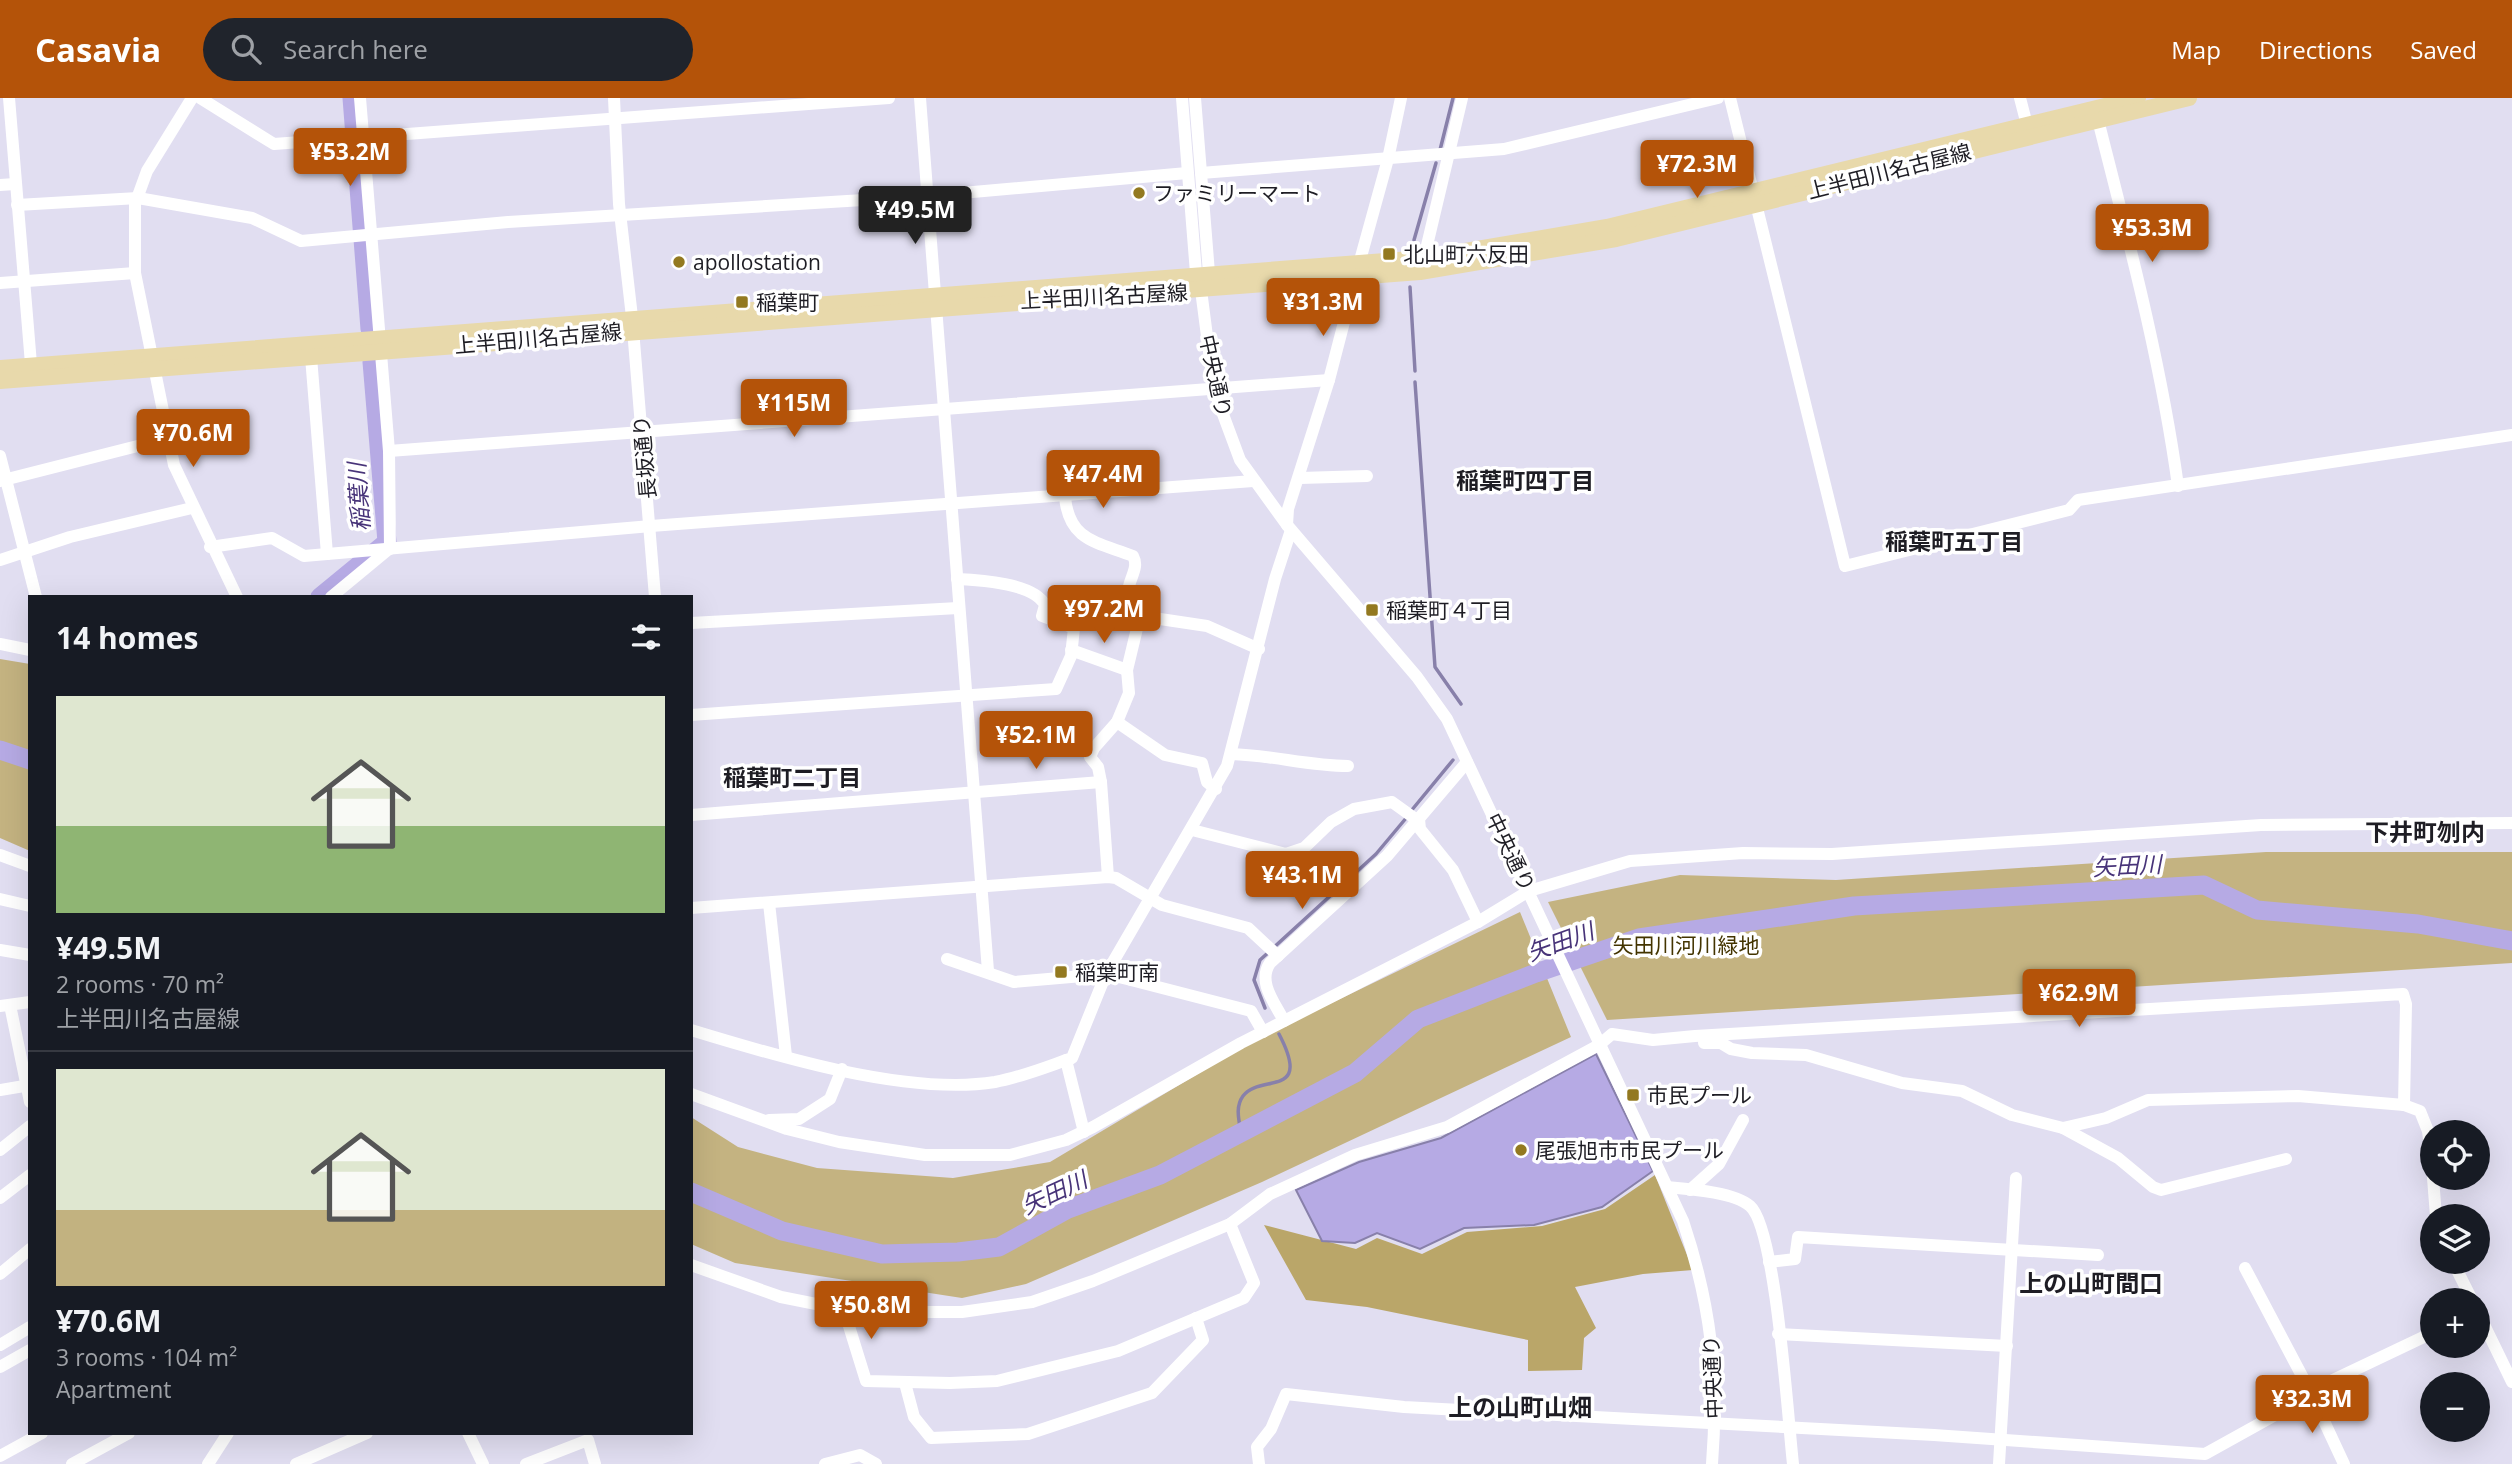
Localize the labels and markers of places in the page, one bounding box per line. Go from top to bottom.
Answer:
pin: ¥53.2M [293,129,407,188]
pin: ¥72.3M [1640,140,1754,200]
place label: ファミリーマート [1153,179,1321,207]
marker: ファミリーマート [1131,185,1147,201]
pin: ¥49.5M [858,186,972,246]
pin: ¥53.3M [2095,204,2209,264]
place label: 北山町六反田 [1403,240,1529,268]
marker: 北山町六反田 [1381,246,1397,262]
place label: apollostation [693,248,821,276]
marker: apollostation [671,254,687,270]
pin: ¥31.3M [1266,278,1380,338]
place label: 稲葉町 [756,288,819,316]
marker: 稲葉町 [734,294,750,310]
pin: ¥115M [745,380,843,439]
pin: ¥70.6M [136,410,250,469]
pin: ¥47.4M [1046,450,1160,510]
pin: ¥97.2M [1047,586,1161,645]
place label: 稲葉町４丁目 [1386,596,1512,624]
marker: 稲葉町４丁目 [1364,602,1380,618]
pin: ¥52.1M [979,712,1093,771]
pin: ¥43.1M [1245,852,1359,911]
place label: 稲葉町南 [1075,958,1159,986]
marker: 稲葉町南 [1053,964,1069,980]
pin: ¥62.9M [2022,970,2136,1029]
place label: 市民プール [1647,1081,1752,1109]
marker: 市民プール [1625,1087,1641,1103]
place label: 尾張旭市市民プール [1535,1136,1724,1164]
marker: 尾張旭市市民プール [1513,1142,1529,1158]
pin: ¥50.8M [814,1282,928,1341]
pin: ¥32.3M [2255,1376,2369,1435]

